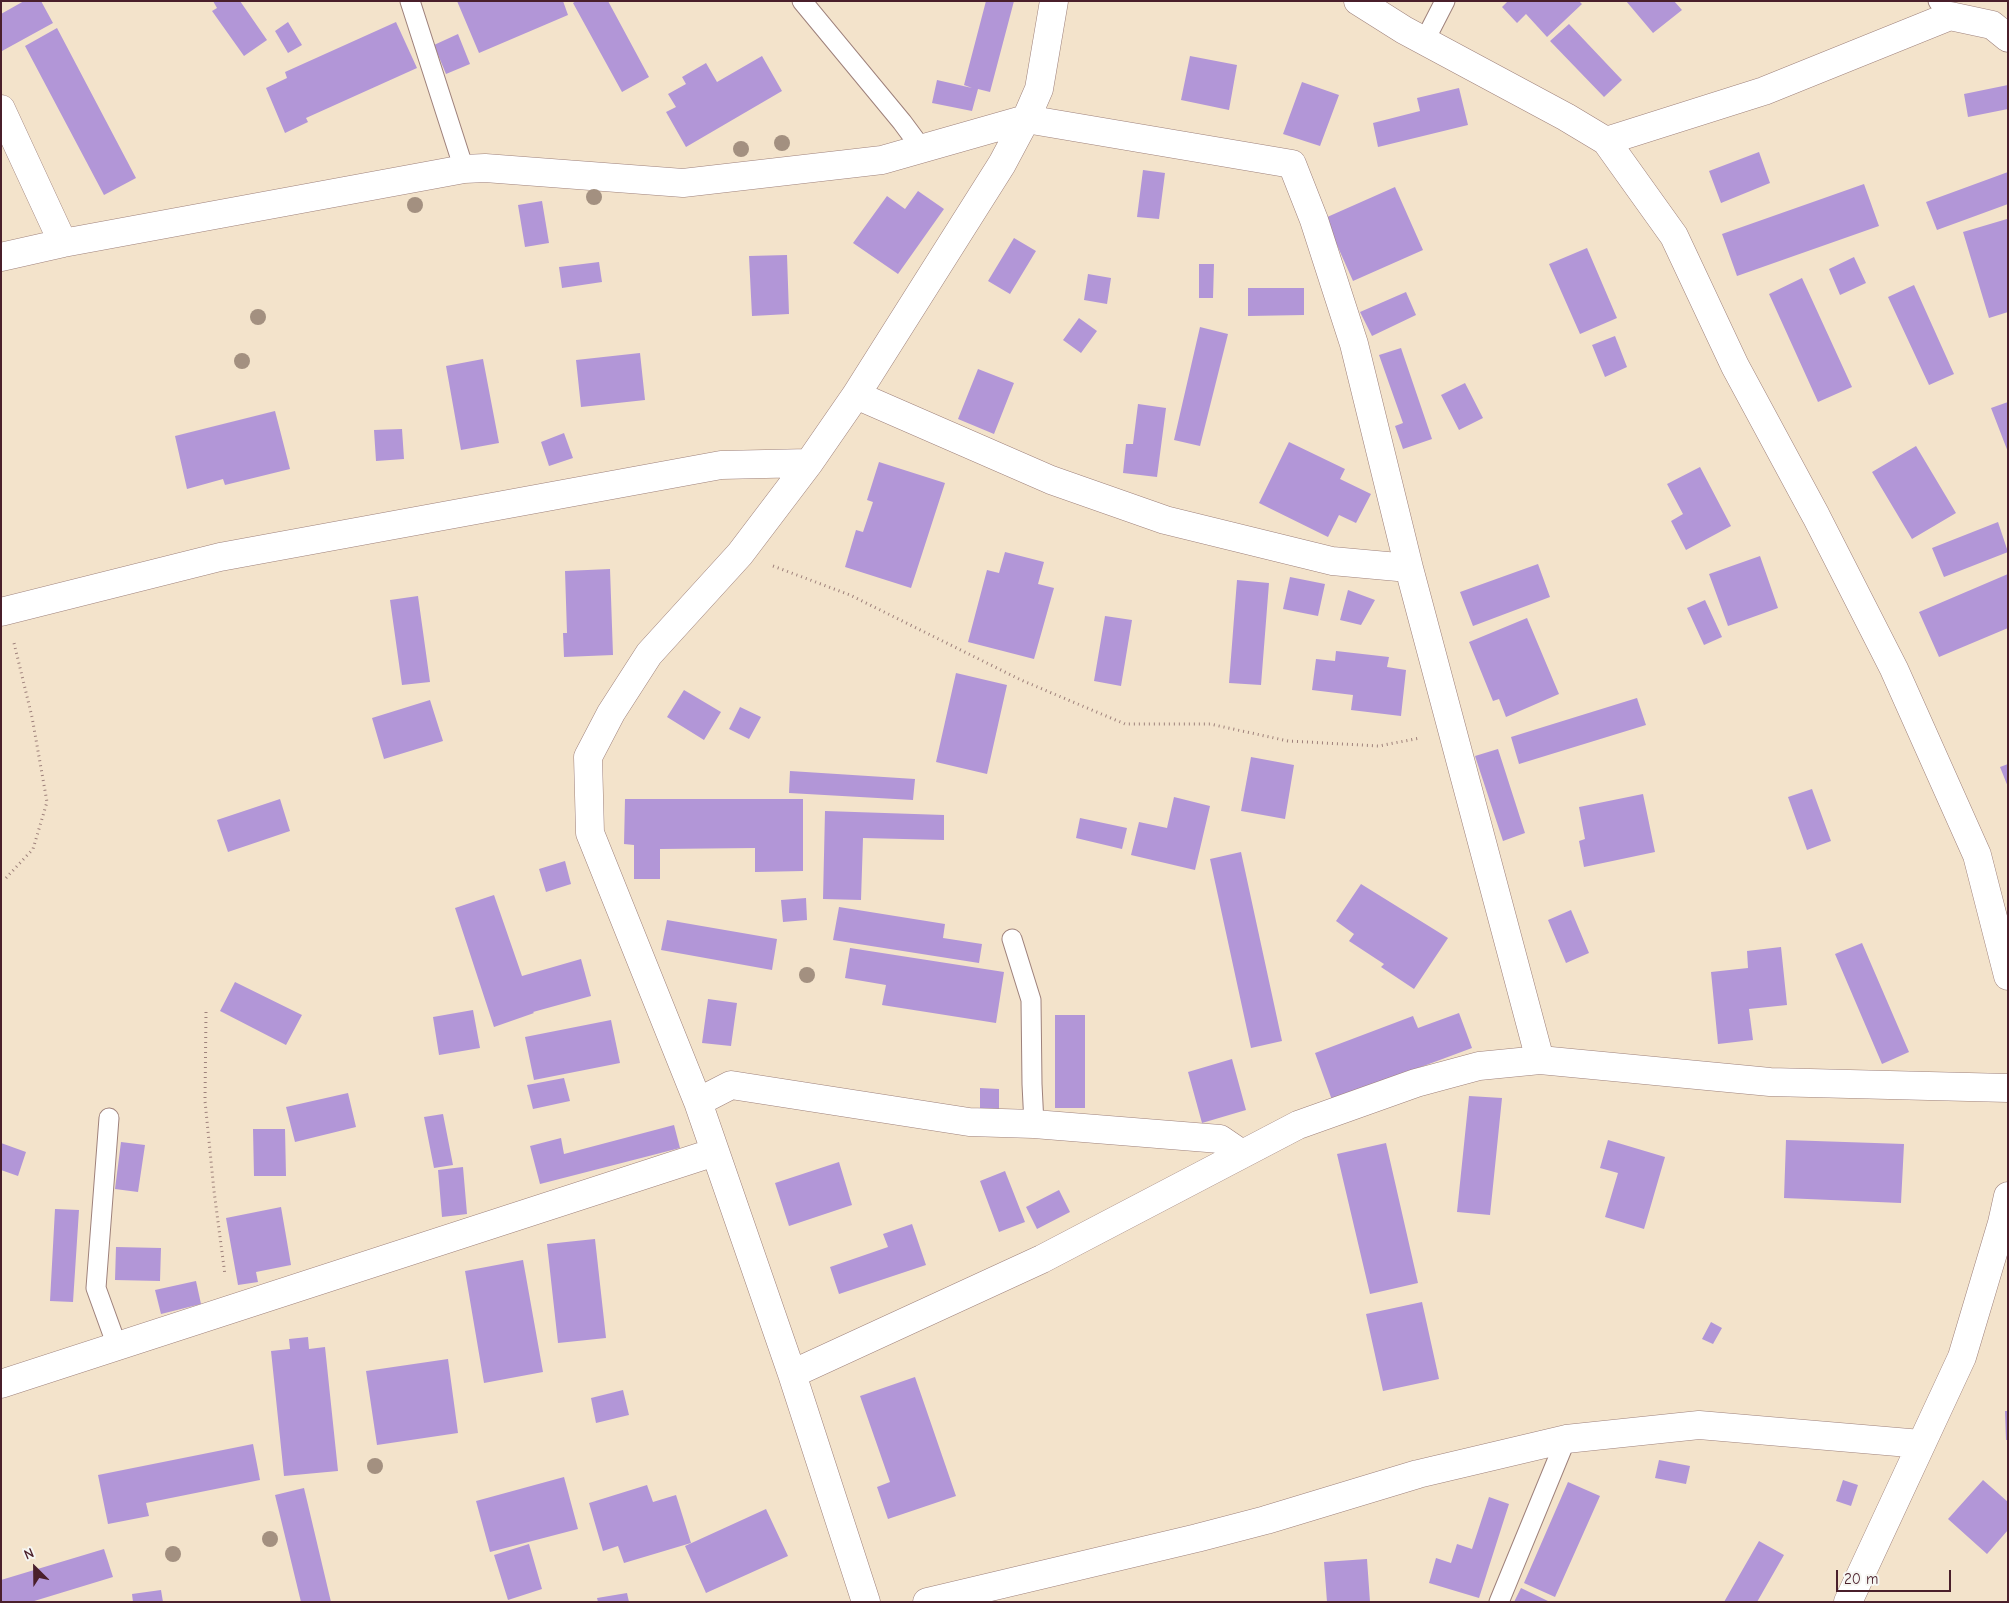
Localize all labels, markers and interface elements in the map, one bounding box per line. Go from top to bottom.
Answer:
north arrow [10,1543,60,1593]
text: N [21,1544,36,1563]
scale bar [1839,1560,1954,1592]
text: 20 m [1844,1570,1878,1588]

